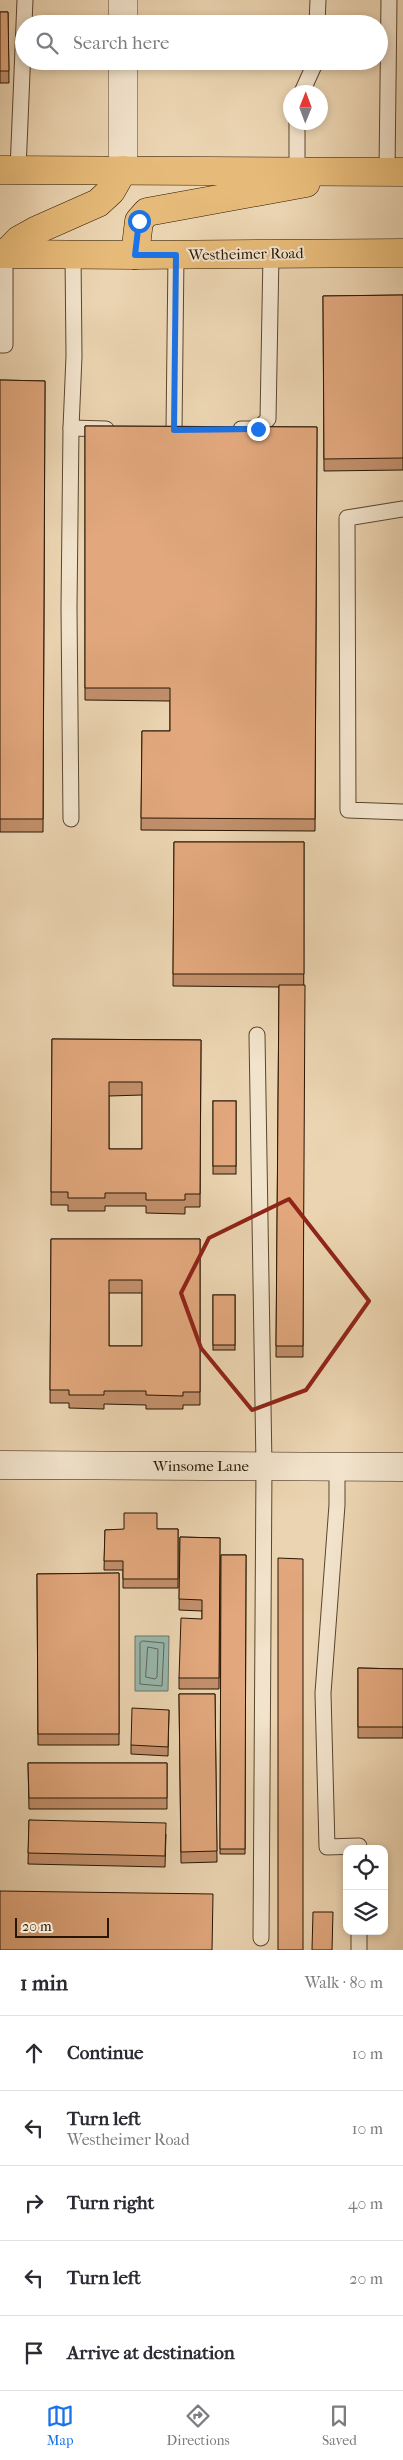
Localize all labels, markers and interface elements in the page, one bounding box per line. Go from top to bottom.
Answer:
search box [15,15,388,70]
icon: search [33,29,61,57]
text: Search here [73,32,169,54]
north arrow [283,85,328,130]
route start [128,210,151,233]
street label: Westheimer Road [187,244,305,264]
route end [247,418,270,441]
street label: Winsome Lane [152,1457,250,1475]
map controls [343,1845,388,1935]
button: locate [343,1845,388,1890]
button: layers [343,1890,388,1935]
scale bar [15,1915,109,1938]
text: 20 m [22,1918,52,1935]
text: 1 min [20,1971,68,1995]
text: Walk · 80 m [305,1973,383,1992]
icon: ahead [20,2039,48,2067]
text: Continue [67,2042,143,2064]
text: 10 m [352,2044,383,2063]
text: Turn left [67,2108,141,2130]
icon: left [20,2114,48,2142]
text: 10 m [352,2119,383,2138]
text: Westheimer Road [67,2130,190,2149]
icon: right [20,2189,48,2217]
text: Turn right [67,2192,154,2214]
text: 40 m [348,2194,383,2213]
icon: left [20,2264,48,2292]
text: Turn left [67,2267,141,2289]
text: 20 m [349,2269,383,2288]
icon: arrive [20,2339,48,2367]
text: Arrive at destination [67,2342,235,2364]
tab: Map [46,2402,74,2449]
tab: Directions [167,2402,230,2449]
tab: Saved [322,2402,357,2449]

